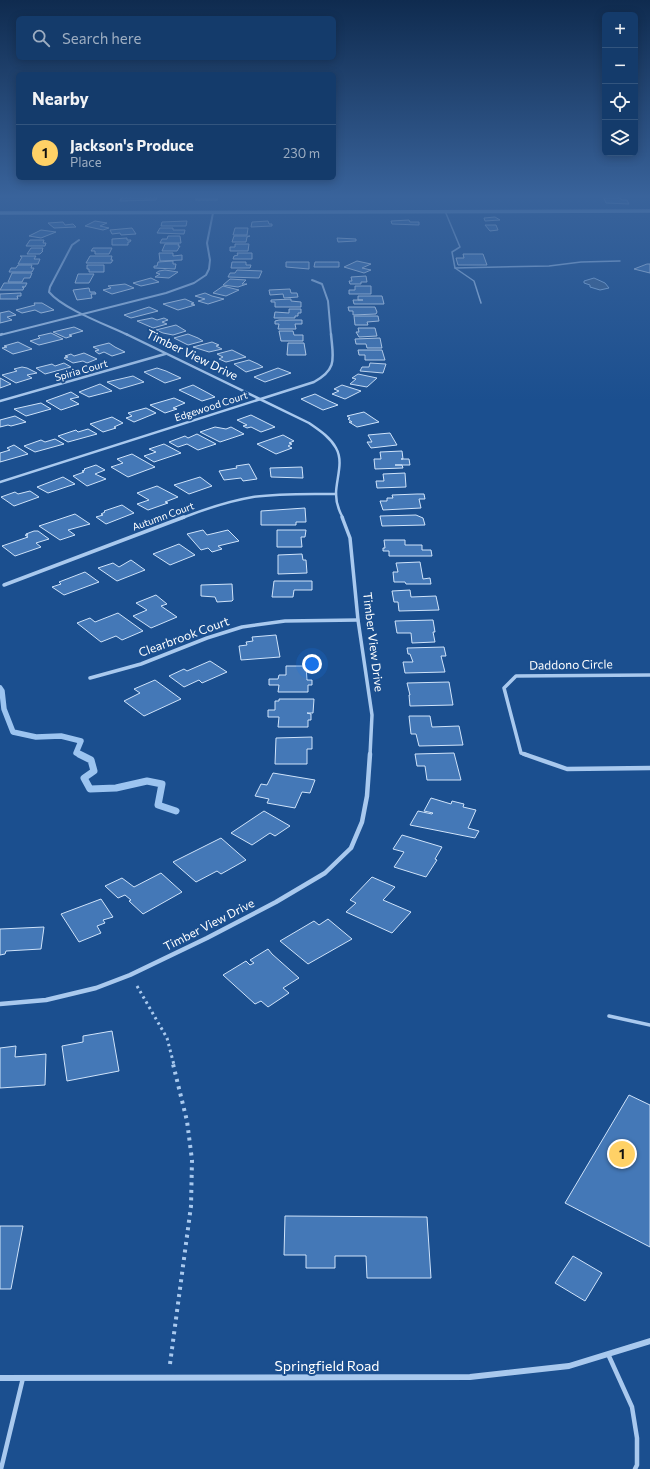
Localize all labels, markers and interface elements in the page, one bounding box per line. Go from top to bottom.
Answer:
map controls [602,12,638,156]
button: + [602,12,638,48]
search box [16,16,336,60]
icon: search [30,27,52,49]
text: Search here [62,29,141,47]
button: − [602,48,638,84]
button: locate [602,84,638,120]
text: Nearby [32,88,89,109]
button: layers [602,120,638,156]
text: Jackson's Produce [70,136,194,154]
text: 1 [42,145,48,161]
text: 230 m [283,145,320,161]
text: Place [70,154,102,170]
street label: Timber View Drive [144,326,241,382]
street label: Spiria Court [53,357,109,383]
street label: Edgewood Court [173,389,249,423]
street label: Autumn Court [130,499,196,533]
street label: Timber View Drive [361,591,387,692]
street label: Clearbrook Court [136,613,231,659]
your location [302,654,322,674]
street label: Daddono Circle [529,656,613,672]
street label: Timber View Drive [161,895,256,953]
pin: 1 [609,1139,635,1169]
street label: Springfield Road [275,1357,379,1374]

